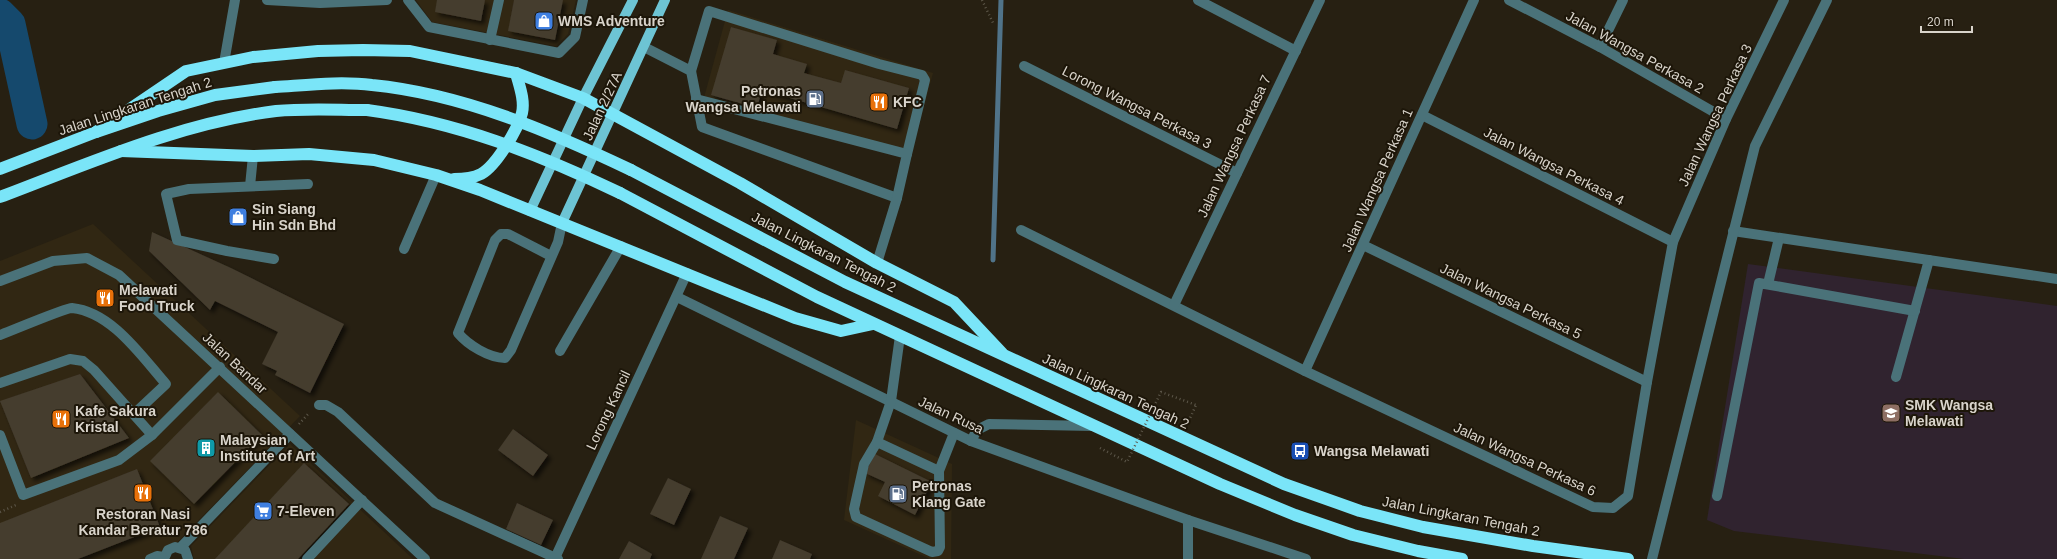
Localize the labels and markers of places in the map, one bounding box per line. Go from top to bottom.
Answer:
shop icon: WMS Adventure [533,10,555,32]
place label: WMS Adventure [558,13,665,29]
place label: Petronas Wangsa Melawati [686,83,801,115]
fuel station icon: Petronas Wangsa Melawati [804,88,826,110]
restaurant icon: KFC [868,91,890,113]
place label: KFC [893,94,922,110]
place label: Sin Siang Hin Sdn Bhd [252,201,336,233]
shop icon: Sin Siang Hin Sdn Bhd [227,206,249,228]
place label: Melawati Food Truck [119,282,195,314]
restaurant icon: Melawati Food Truck [94,287,116,309]
place label: SMK Wangsa Melawati [1905,397,1993,429]
school or university icon: SMK Wangsa Melawati [1880,402,1902,424]
place label: Kafe Sakura Kristal [75,403,156,435]
restaurant icon: Kafe Sakura Kristal [50,408,72,430]
place label: Malaysian Institute of Art [220,432,315,464]
building icon: Malaysian Institute of Art [195,437,217,459]
bus stop icon: Wangsa Melawati [1289,440,1311,462]
place label: Wangsa Melawati [1314,443,1429,459]
place label: Petronas Klang Gate [912,478,986,510]
restaurant icon: Restoran Nasi Kandar Beratur 786 [132,482,154,504]
fuel station icon: Petronas Klang Gate [887,483,909,505]
supermarket icon: 7-Eleven [252,500,274,522]
place label: 7-Eleven [277,503,335,519]
place label: Restoran Nasi Kandar Beratur 786 [78,506,208,538]

